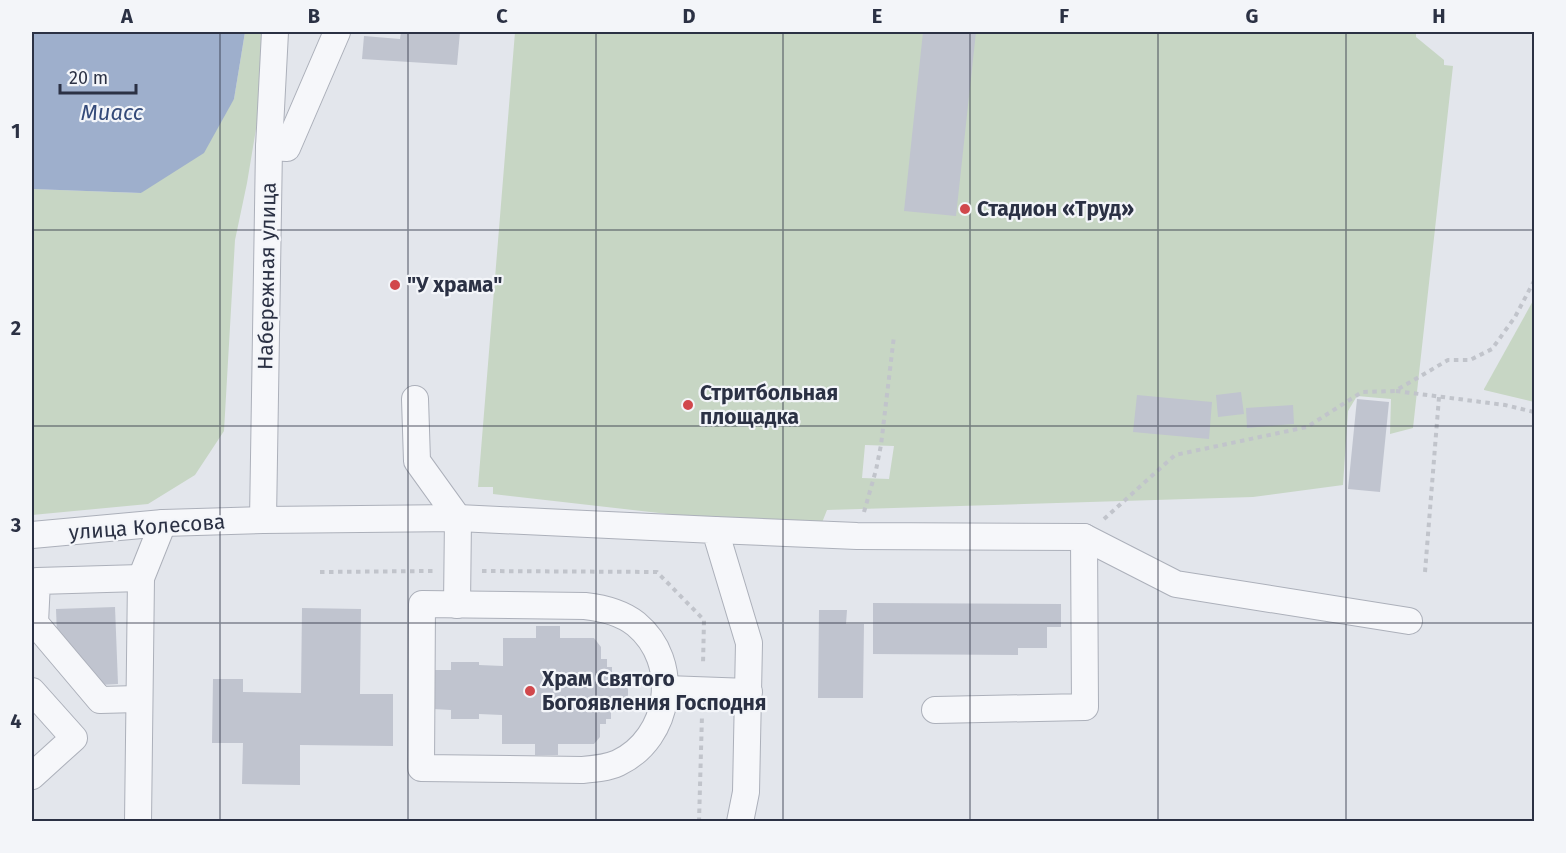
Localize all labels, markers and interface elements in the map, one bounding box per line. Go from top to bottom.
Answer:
text: A [120,4,134,28]
text: B [308,4,320,28]
text: C [496,4,508,28]
text: D [682,4,696,28]
text: E [872,4,882,28]
text: F [1059,4,1069,28]
text: G [1246,4,1258,28]
text: H [1432,4,1446,28]
scale bar [60,57,136,95]
text: 20 m [69,67,108,89]
water label: Миасс [81,99,144,126]
text: 1 [11,119,21,143]
street label: Набережная улица [252,182,282,370]
place label: Стадион «Труд» [977,196,1134,222]
marker: Стадион «Труд» [958,202,972,216]
place label: "У храма" [407,272,503,298]
marker: "У храма" [388,278,402,292]
text: 2 [11,316,21,340]
place label: Стритбольная площадка [700,380,838,430]
marker: Стритбольная площадка [681,398,695,412]
street label: улица Колесова [68,509,226,545]
text: 3 [10,513,21,537]
place label: Храм Святого Богоявления Господня [541,666,766,716]
marker: Храм Святого Богоявления Господня [523,684,537,698]
text: 4 [10,709,22,733]

